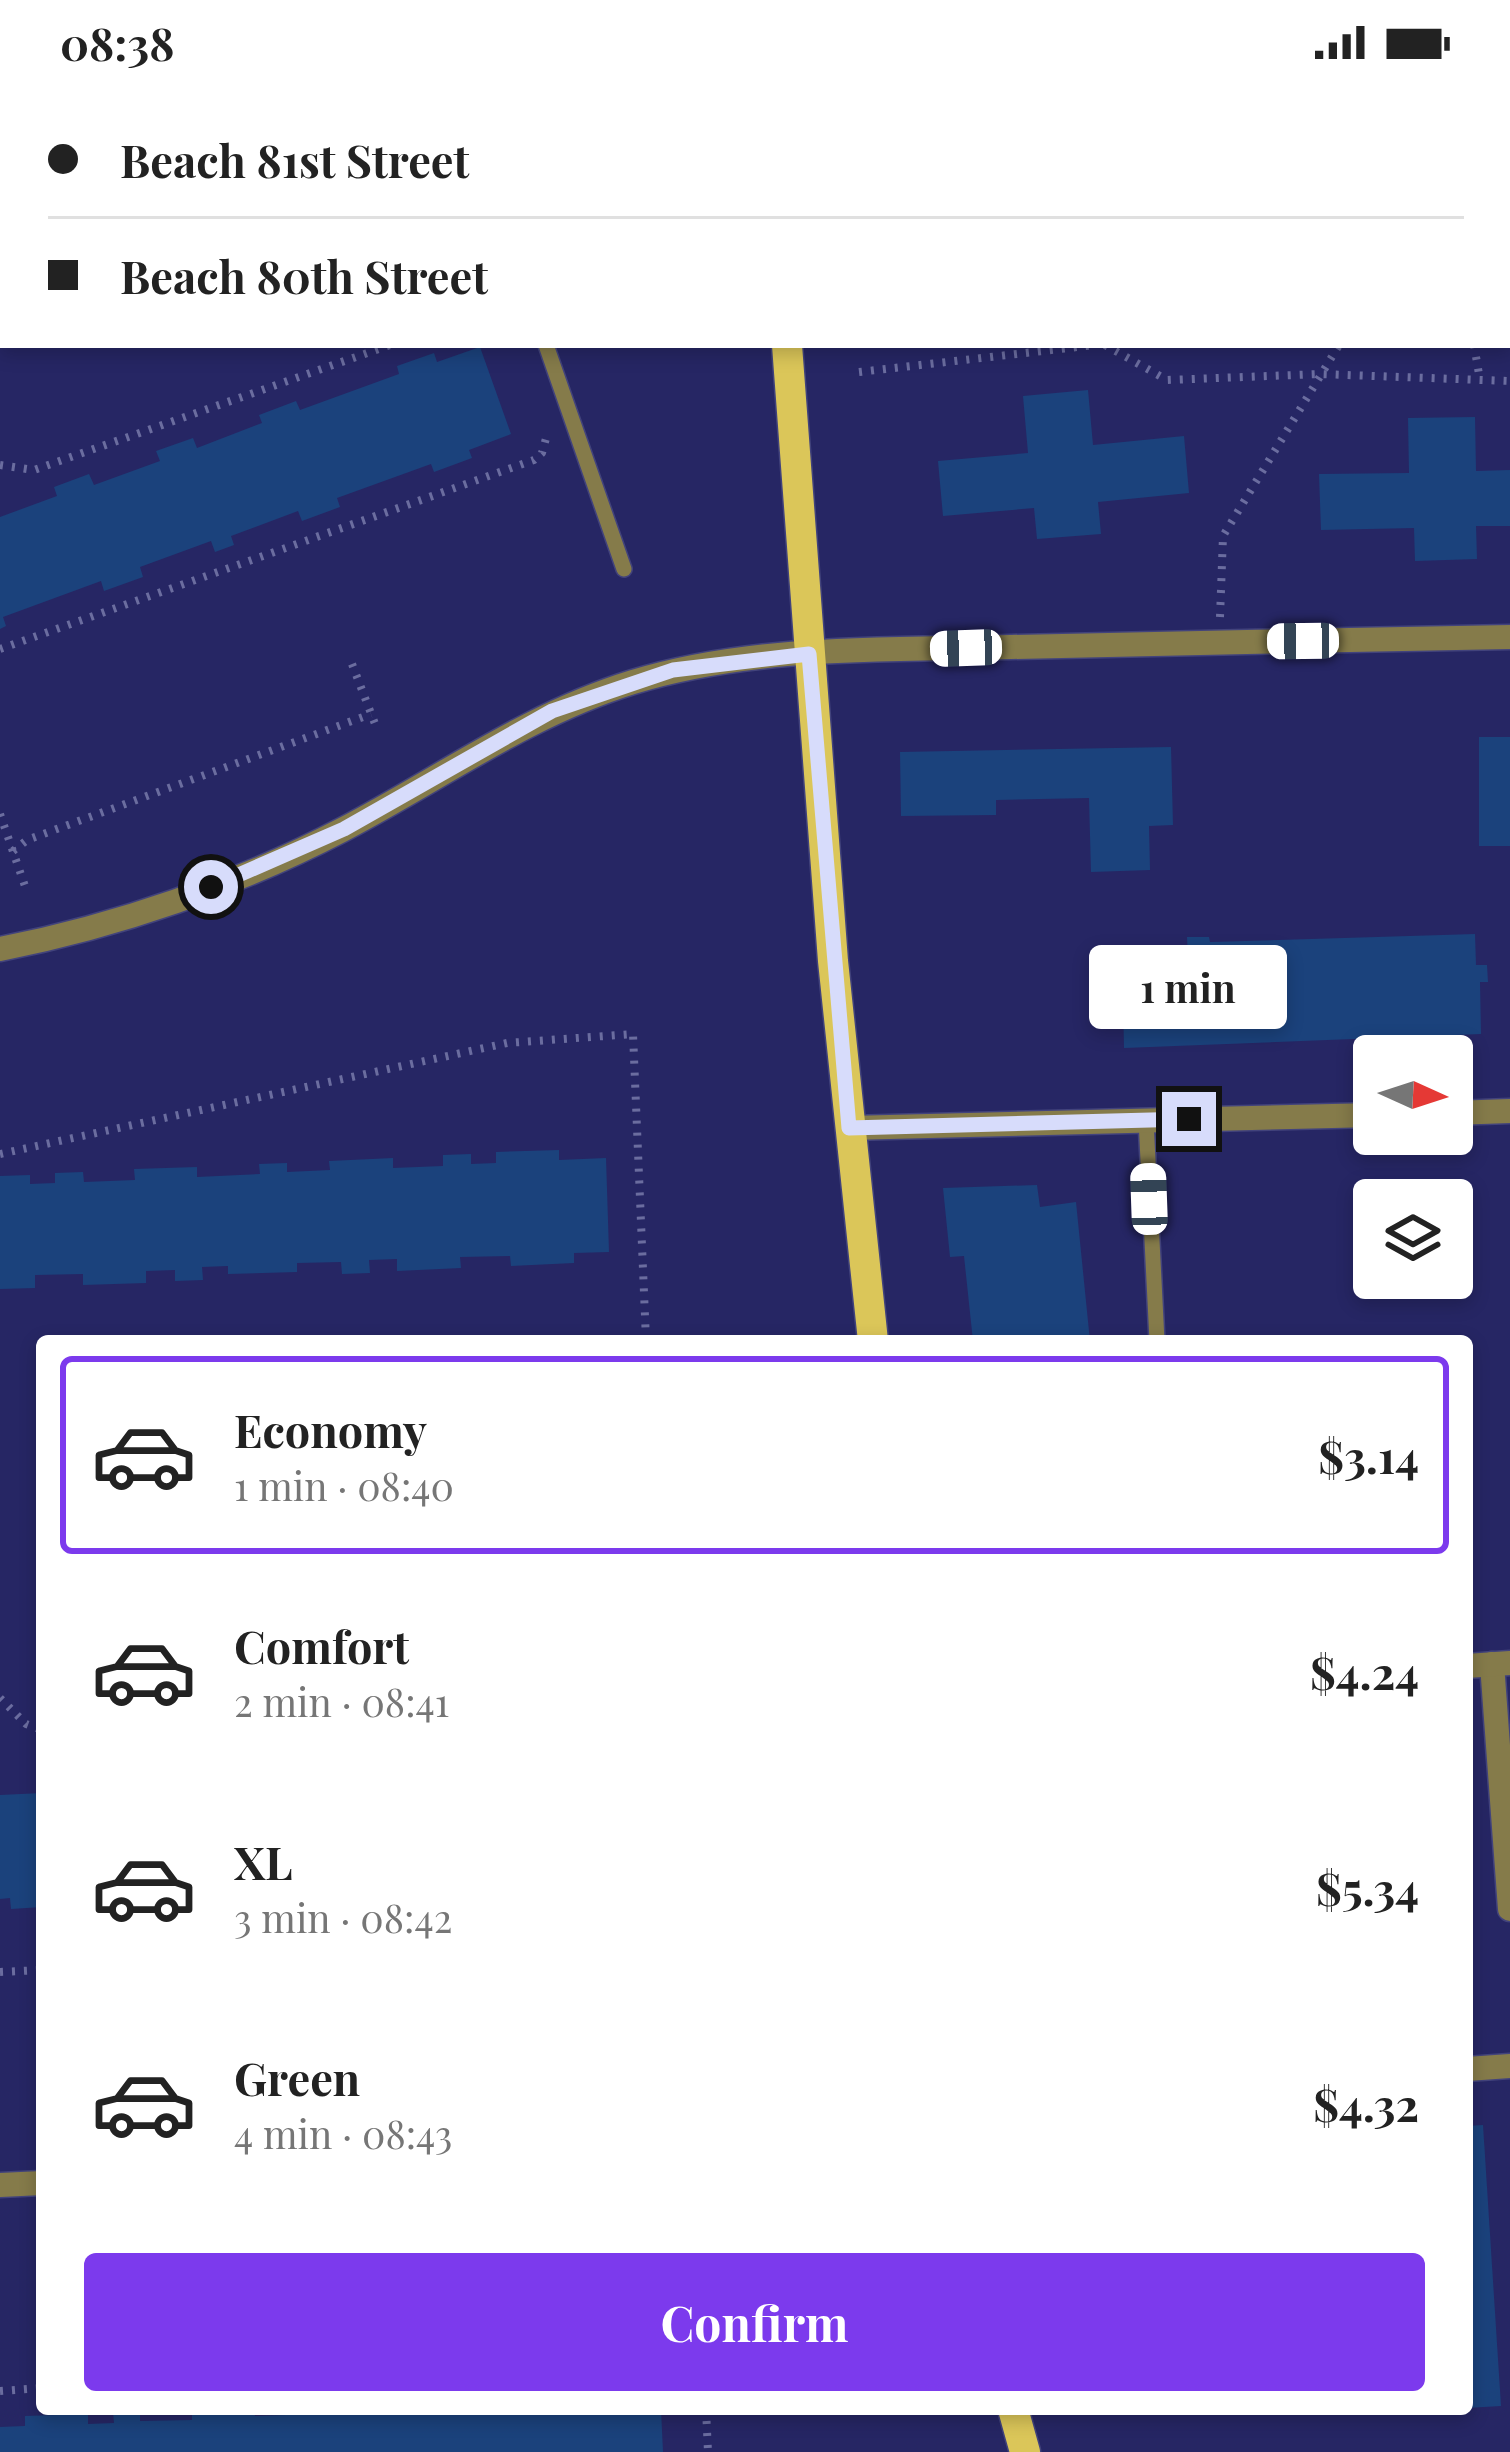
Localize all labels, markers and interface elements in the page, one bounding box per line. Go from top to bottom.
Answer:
text: 08:38 [60,12,175,72]
text: Beach 81st Street [120,129,469,189]
text: Beach 80th Street [120,245,488,305]
car [1267,622,1339,660]
car [929,629,1003,667]
route start [184,860,238,914]
callout: 1 min [1090,945,1288,1029]
text: 1 min [1140,961,1236,1013]
north arrow [1353,1035,1473,1155]
map controls [1353,1035,1473,1299]
route end [1162,1092,1216,1146]
car [1130,1162,1168,1236]
button: layers [1353,1179,1473,1299]
text: Economy [234,1399,427,1459]
icon: car [90,1401,198,1509]
text: $3.14 [1318,1425,1419,1485]
text: 1 min · 08:40 [234,1459,454,1511]
text: Comfort [234,1615,409,1675]
icon: car [90,1617,198,1725]
text: $4.24 [1310,1641,1419,1701]
text: 2 min · 08:41 [234,1675,449,1727]
text: XL [234,1831,293,1891]
icon: car [90,1833,198,1941]
text: $5.34 [1316,1857,1419,1917]
text: 3 min · 08:42 [234,1891,452,1943]
text: Green [234,2047,360,2107]
icon: car [90,2049,198,2157]
text: $4.32 [1313,2073,1419,2133]
text: 4 min · 08:43 [234,2107,452,2159]
button: Confirm [84,2253,1425,2391]

